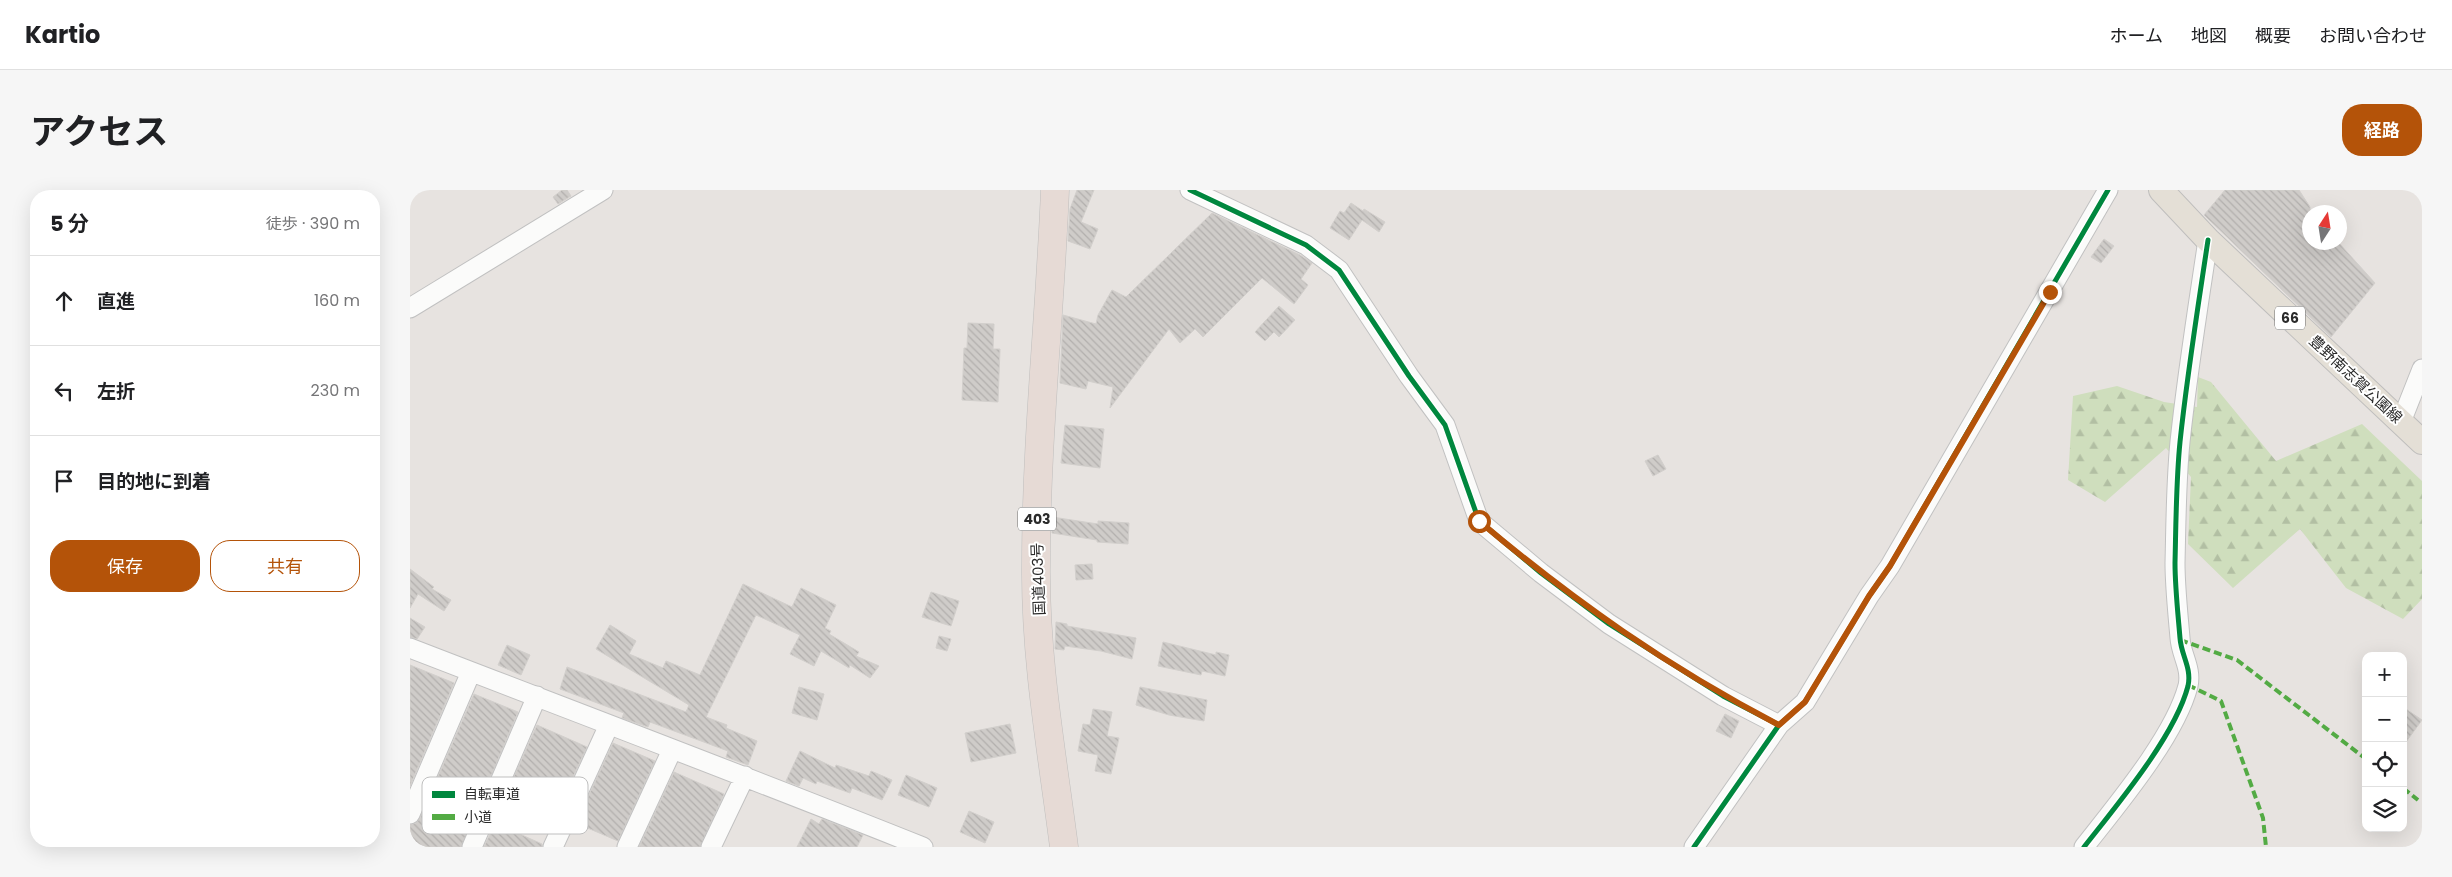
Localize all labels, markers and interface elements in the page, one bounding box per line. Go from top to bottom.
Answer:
text: Kartio [25,18,100,51]
text: ホーム [2110,23,2163,48]
text: 地図 [2191,23,2227,48]
text: 概要 [2255,23,2291,48]
text: お問い合わせ [2319,23,2427,48]
button: 経路 [2342,104,2422,156]
text: アクセス [30,107,168,156]
north arrow [2302,205,2347,250]
text: 5 分 [50,209,89,238]
text: 徒歩 · 390 m [266,212,360,235]
route end [2039,281,2062,304]
icon: ahead [50,287,78,315]
text: 直進 [97,288,135,315]
text: 160 m [314,289,360,312]
road number: 66 [2275,306,2305,330]
street label: 豊野南志賀公園線 [2305,330,2407,428]
icon: left [50,377,78,405]
text: 左折 [97,378,135,405]
text: 230 m [311,379,360,402]
icon: arrive [50,467,78,495]
text: 目的地に到着 [97,468,211,495]
road number: 403 [1018,508,1056,530]
route start [1468,510,1491,533]
button: 保存 [50,540,200,592]
button: 共有 [210,540,360,592]
street label: 国道403号 [1026,542,1050,616]
map controls [2362,652,2407,832]
button: + [2362,652,2407,697]
button: − [2362,697,2407,742]
button: locate [2362,742,2407,787]
legend [422,777,588,834]
text: 自転車道 [464,784,520,804]
button: layers [2362,787,2407,832]
text: 小道 [464,807,492,827]

